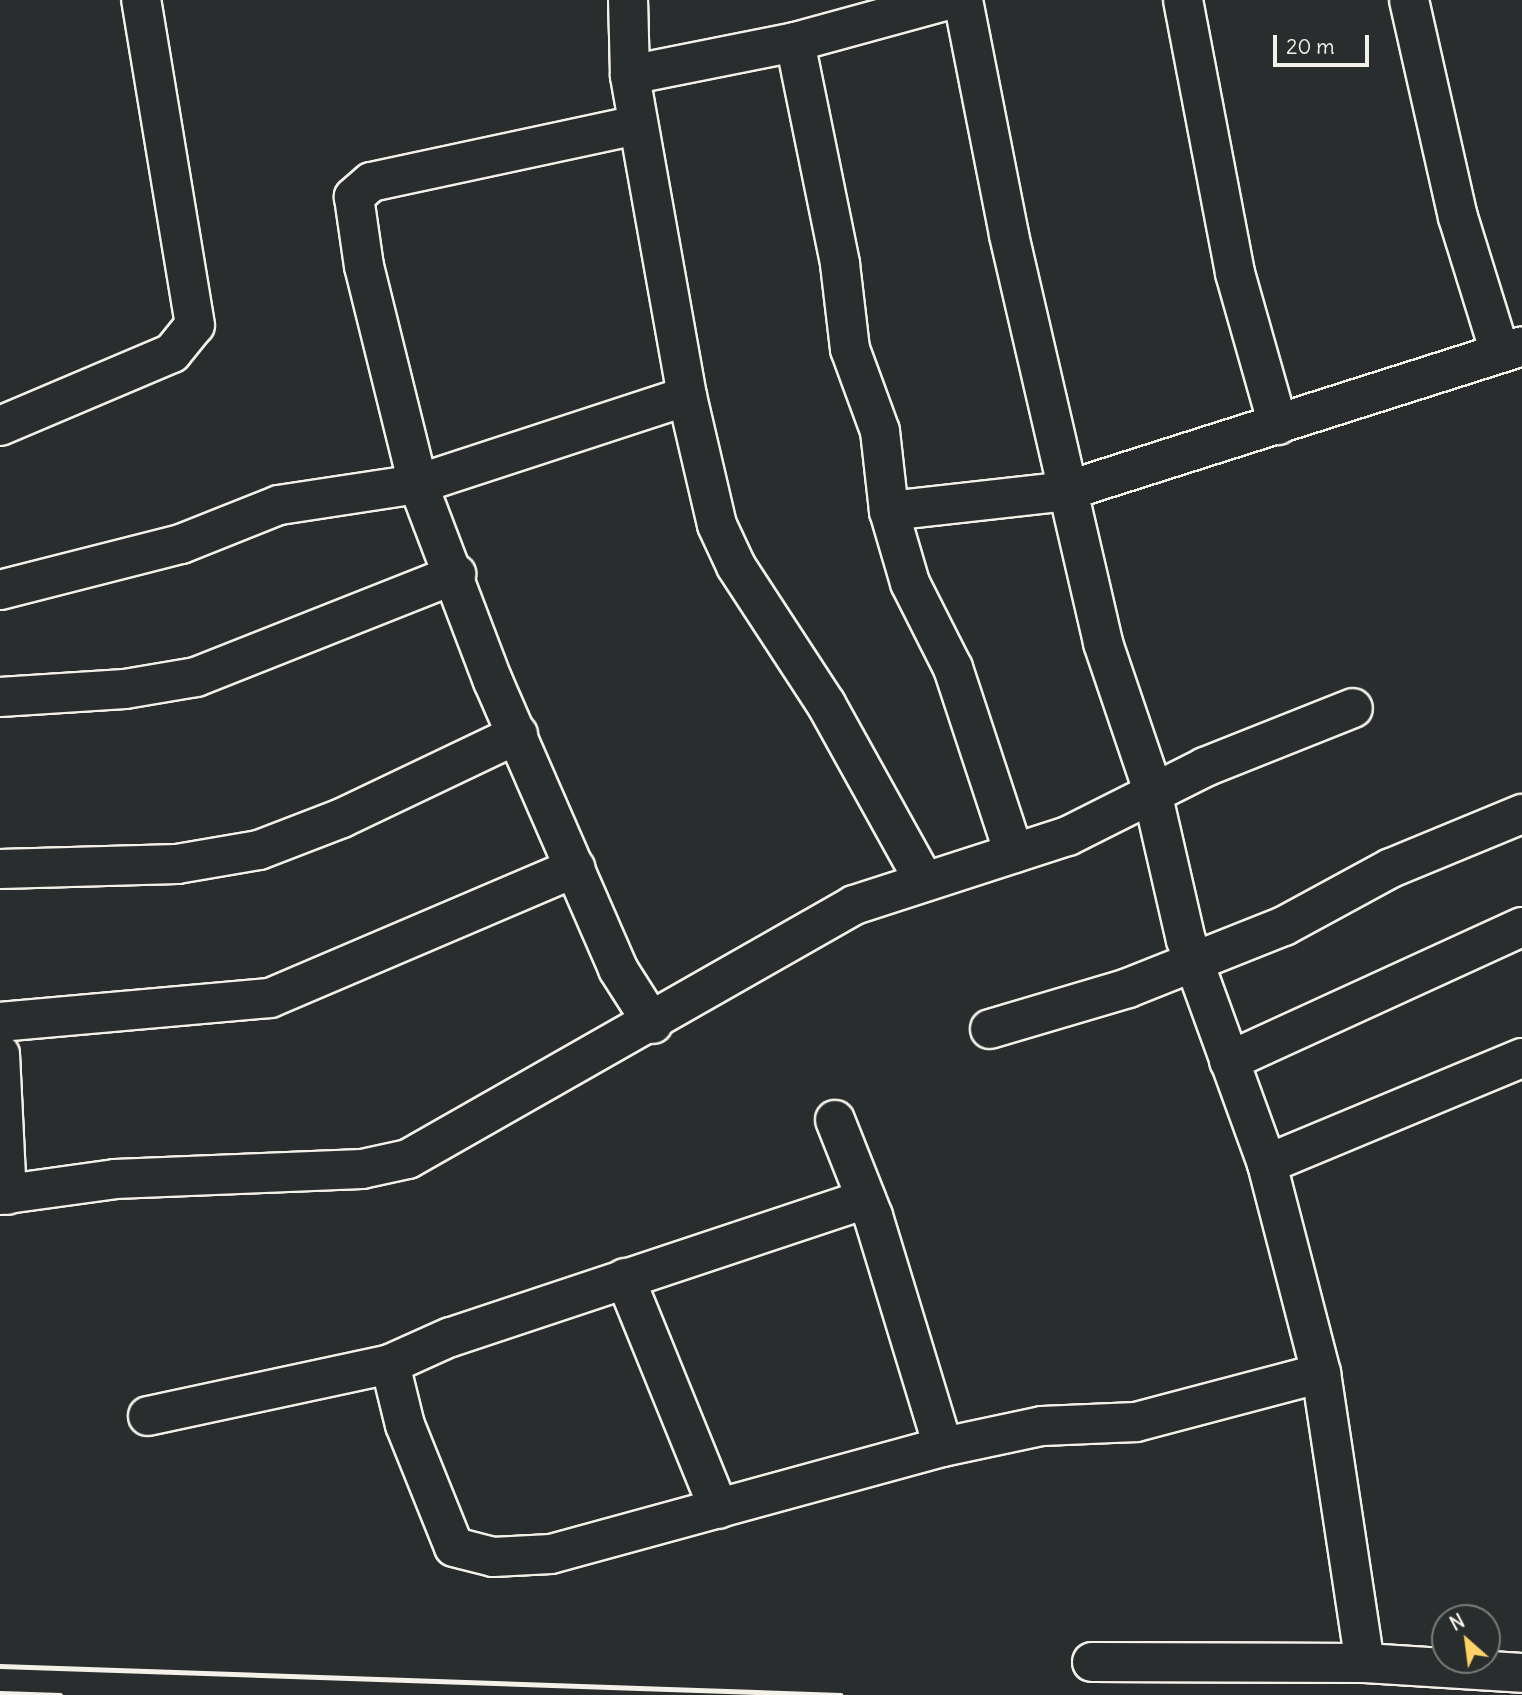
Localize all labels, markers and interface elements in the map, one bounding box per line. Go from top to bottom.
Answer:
scale bar [1277,21,1373,65]
text: 20 m [1286,33,1335,60]
north arrow [1431,1604,1501,1674]
text: N [1446,1609,1469,1636]

